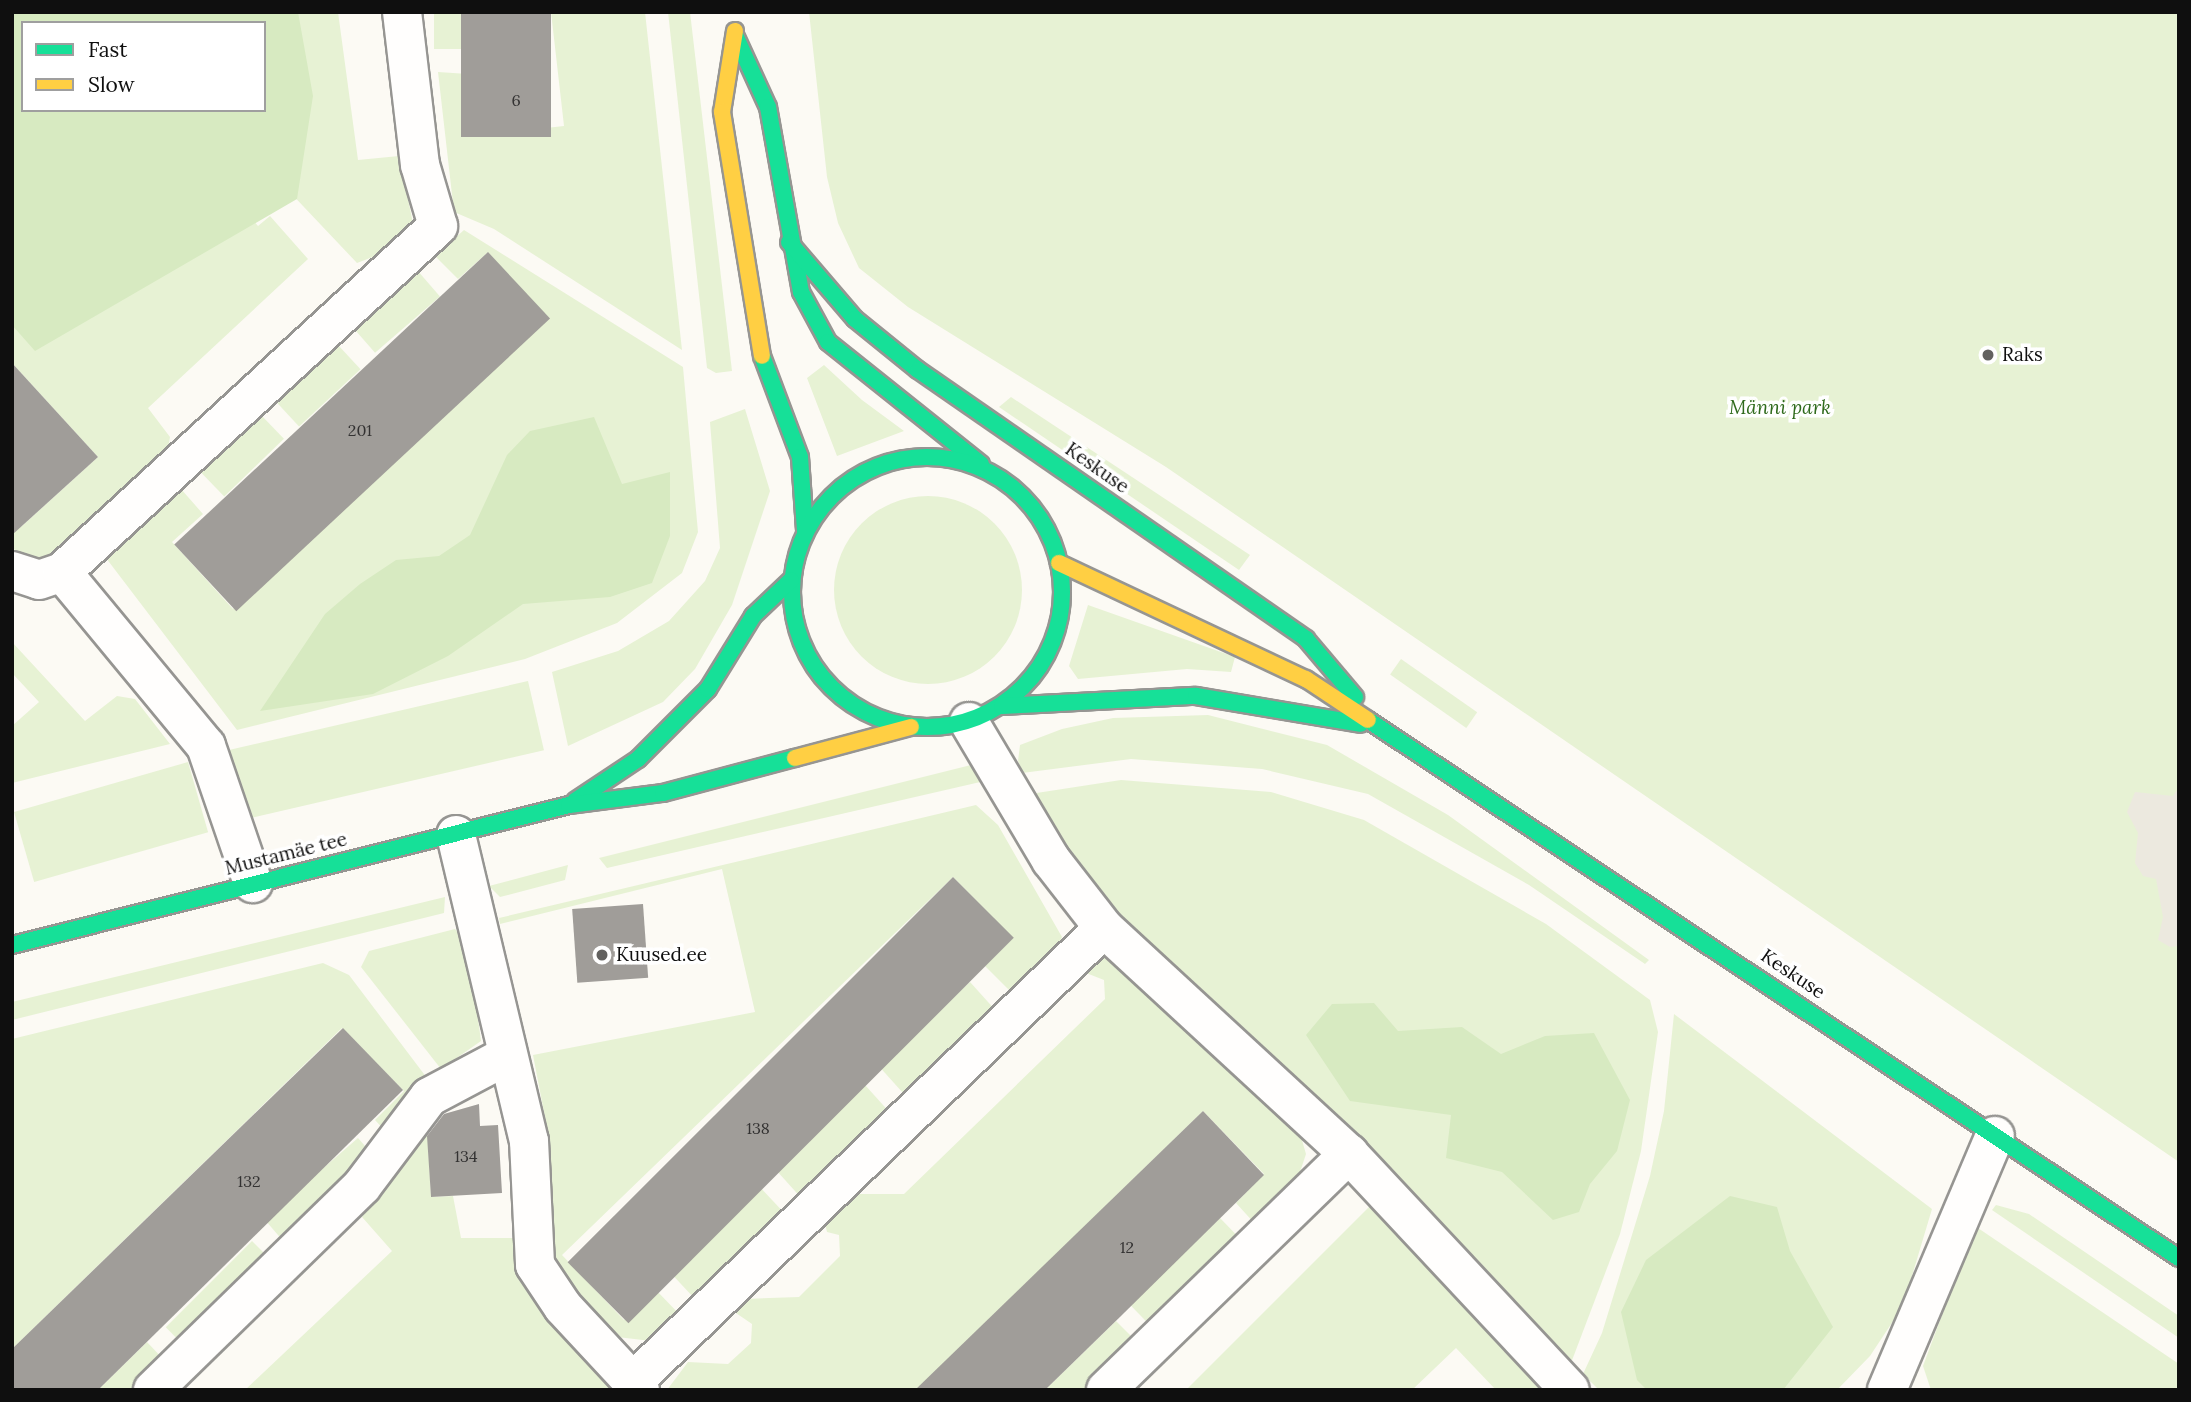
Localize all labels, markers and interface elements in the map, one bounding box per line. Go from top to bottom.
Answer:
legend [21,21,266,112]
text: Fast [88,36,127,63]
text: Slow [88,71,135,98]
house number: 6 [511,90,521,110]
place label: Raks [2002,344,2043,366]
marker: Raks [1980,347,1996,363]
park label: Männi park [1729,397,1831,419]
house number: 201 [348,420,372,440]
street label: Keskuse [1061,438,1133,498]
street label: Mustamäe tee [223,828,349,880]
place label: Kuused.ee [616,944,707,966]
street label: Keskuse [1757,944,1829,1004]
marker: Kuused.ee [594,947,610,963]
house number: 138 [746,1118,770,1138]
house number: 134 [454,1146,478,1166]
house number: 132 [237,1171,261,1191]
house number: 12 [1120,1237,1134,1257]

